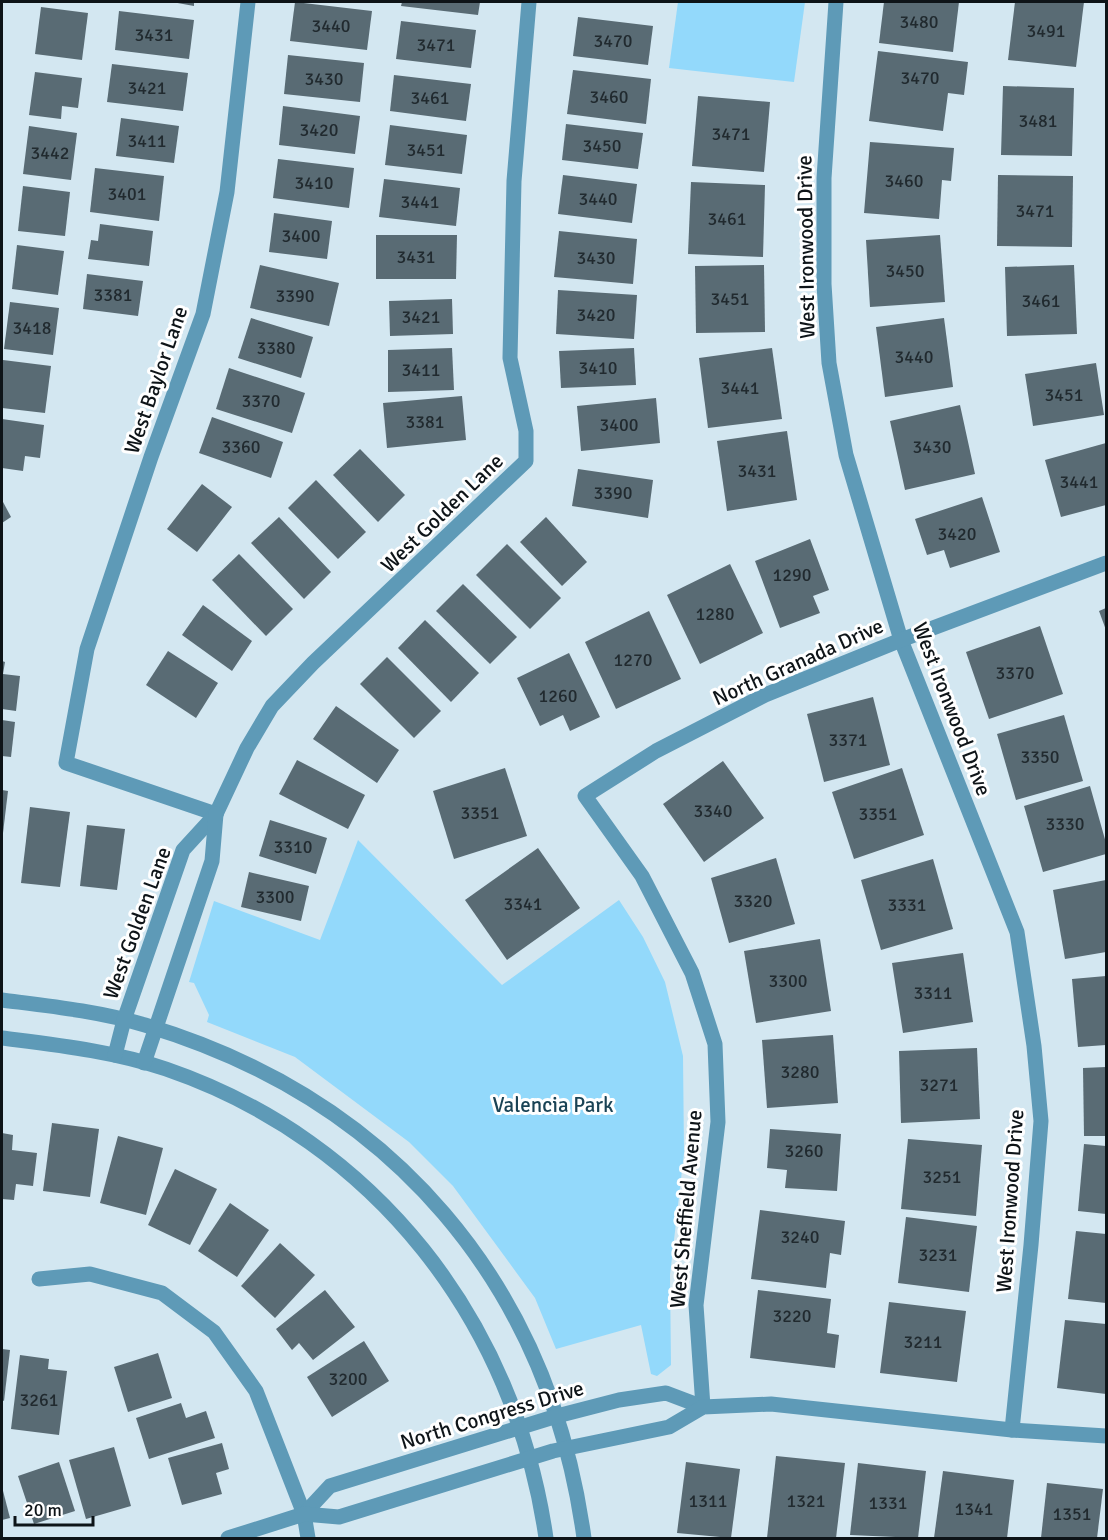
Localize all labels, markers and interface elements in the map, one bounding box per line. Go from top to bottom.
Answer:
house number: 3480 [900,11,938,33]
house number: 3440 [312,15,350,37]
house number: 3491 [1027,20,1065,42]
house number: 3431 [135,24,173,46]
house number: 3470 [594,30,632,52]
house number: 3471 [417,34,455,56]
house number: 3470 [901,67,939,89]
house number: 3430 [305,68,343,90]
house number: 3421 [128,77,166,99]
house number: 3460 [590,86,628,108]
house number: 3461 [411,87,449,109]
house number: 3481 [1019,110,1057,132]
house number: 3420 [300,119,338,141]
house number: 3471 [712,123,750,145]
house number: 3411 [128,130,166,152]
house number: 3450 [583,135,621,157]
house number: 3451 [407,139,445,161]
house number: 3442 [31,142,69,164]
street label: West Ironwood Drive [791,155,821,339]
house number: 3460 [885,170,923,192]
house number: 3410 [295,172,333,194]
house number: 3401 [108,183,146,205]
house number: 3440 [579,188,617,210]
house number: 3441 [401,191,439,213]
house number: 3471 [1016,200,1054,222]
house number: 3461 [708,208,746,230]
house number: 3400 [282,225,320,247]
house number: 3431 [397,246,435,268]
house number: 3430 [577,247,615,269]
house number: 3450 [886,260,924,282]
house number: 3381 [94,284,132,306]
house number: 3390 [276,285,314,307]
house number: 3451 [711,288,749,310]
house number: 3461 [1022,290,1060,312]
street label: West Baylor Lane [119,303,193,457]
house number: 3420 [577,304,615,326]
house number: 3421 [402,306,440,328]
house number: 3418 [13,317,51,339]
house number: 3380 [257,337,295,359]
house number: 3440 [895,346,933,368]
house number: 3410 [579,357,617,379]
house number: 3411 [402,359,440,381]
house number: 3441 [721,377,759,399]
house number: 3451 [1045,384,1083,406]
house number: 3370 [242,390,280,412]
house number: 3381 [406,411,444,433]
house number: 3400 [600,414,638,436]
house number: 3360 [222,436,260,458]
house number: 3430 [913,436,951,458]
street label: West Golden Lane [375,448,509,578]
house number: 3431 [738,460,776,482]
house number: 3441 [1060,471,1098,493]
house number: 3390 [594,482,632,504]
house number: 3420 [938,523,976,545]
house number: 1290 [773,564,811,586]
house number: 1280 [696,603,734,625]
street label: North Granada Drive [709,613,887,711]
street label: West Ironwood Drive [907,619,997,799]
house number: 1270 [614,649,652,671]
house number: 3370 [996,662,1034,684]
house number: 1260 [539,685,577,707]
house number: 3371 [829,729,867,751]
house number: 3350 [1021,746,1059,768]
house number: 3340 [694,800,732,822]
house number: 3351 [461,802,499,824]
house number: 3351 [859,803,897,825]
house number: 3330 [1046,813,1084,835]
house number: 3310 [274,836,312,858]
street label: West Golden Lane [97,843,177,1003]
house number: 3300 [256,886,294,908]
house number: 3320 [734,890,772,912]
house number: 3341 [504,893,542,915]
house number: 3331 [888,894,926,916]
house number: 3300 [769,970,807,992]
house number: 3311 [914,982,952,1004]
house number: 3280 [781,1061,819,1083]
house number: 3271 [920,1074,958,1096]
park label: Valencia Park [492,1092,614,1118]
street label: West Ironwood Drive [991,1108,1029,1294]
street label: West Sheffield Avenue [664,1109,708,1309]
house number: 3260 [785,1140,823,1162]
house number: 3251 [923,1166,961,1188]
house number: 3240 [781,1226,819,1248]
house number: 3231 [919,1244,957,1266]
house number: 3220 [773,1305,811,1327]
house number: 3211 [904,1331,942,1353]
house number: 3200 [329,1368,367,1390]
street label: North Congress Drive [397,1375,587,1455]
house number: 3261 [20,1389,58,1411]
scale bar [15,1489,93,1527]
house number: 1311 [689,1490,727,1512]
house number: 1321 [787,1490,825,1512]
house number: 1331 [869,1492,907,1514]
house number: 1341 [955,1498,993,1520]
text: 20 m [24,1499,62,1521]
house number: 1351 [1053,1503,1091,1525]

